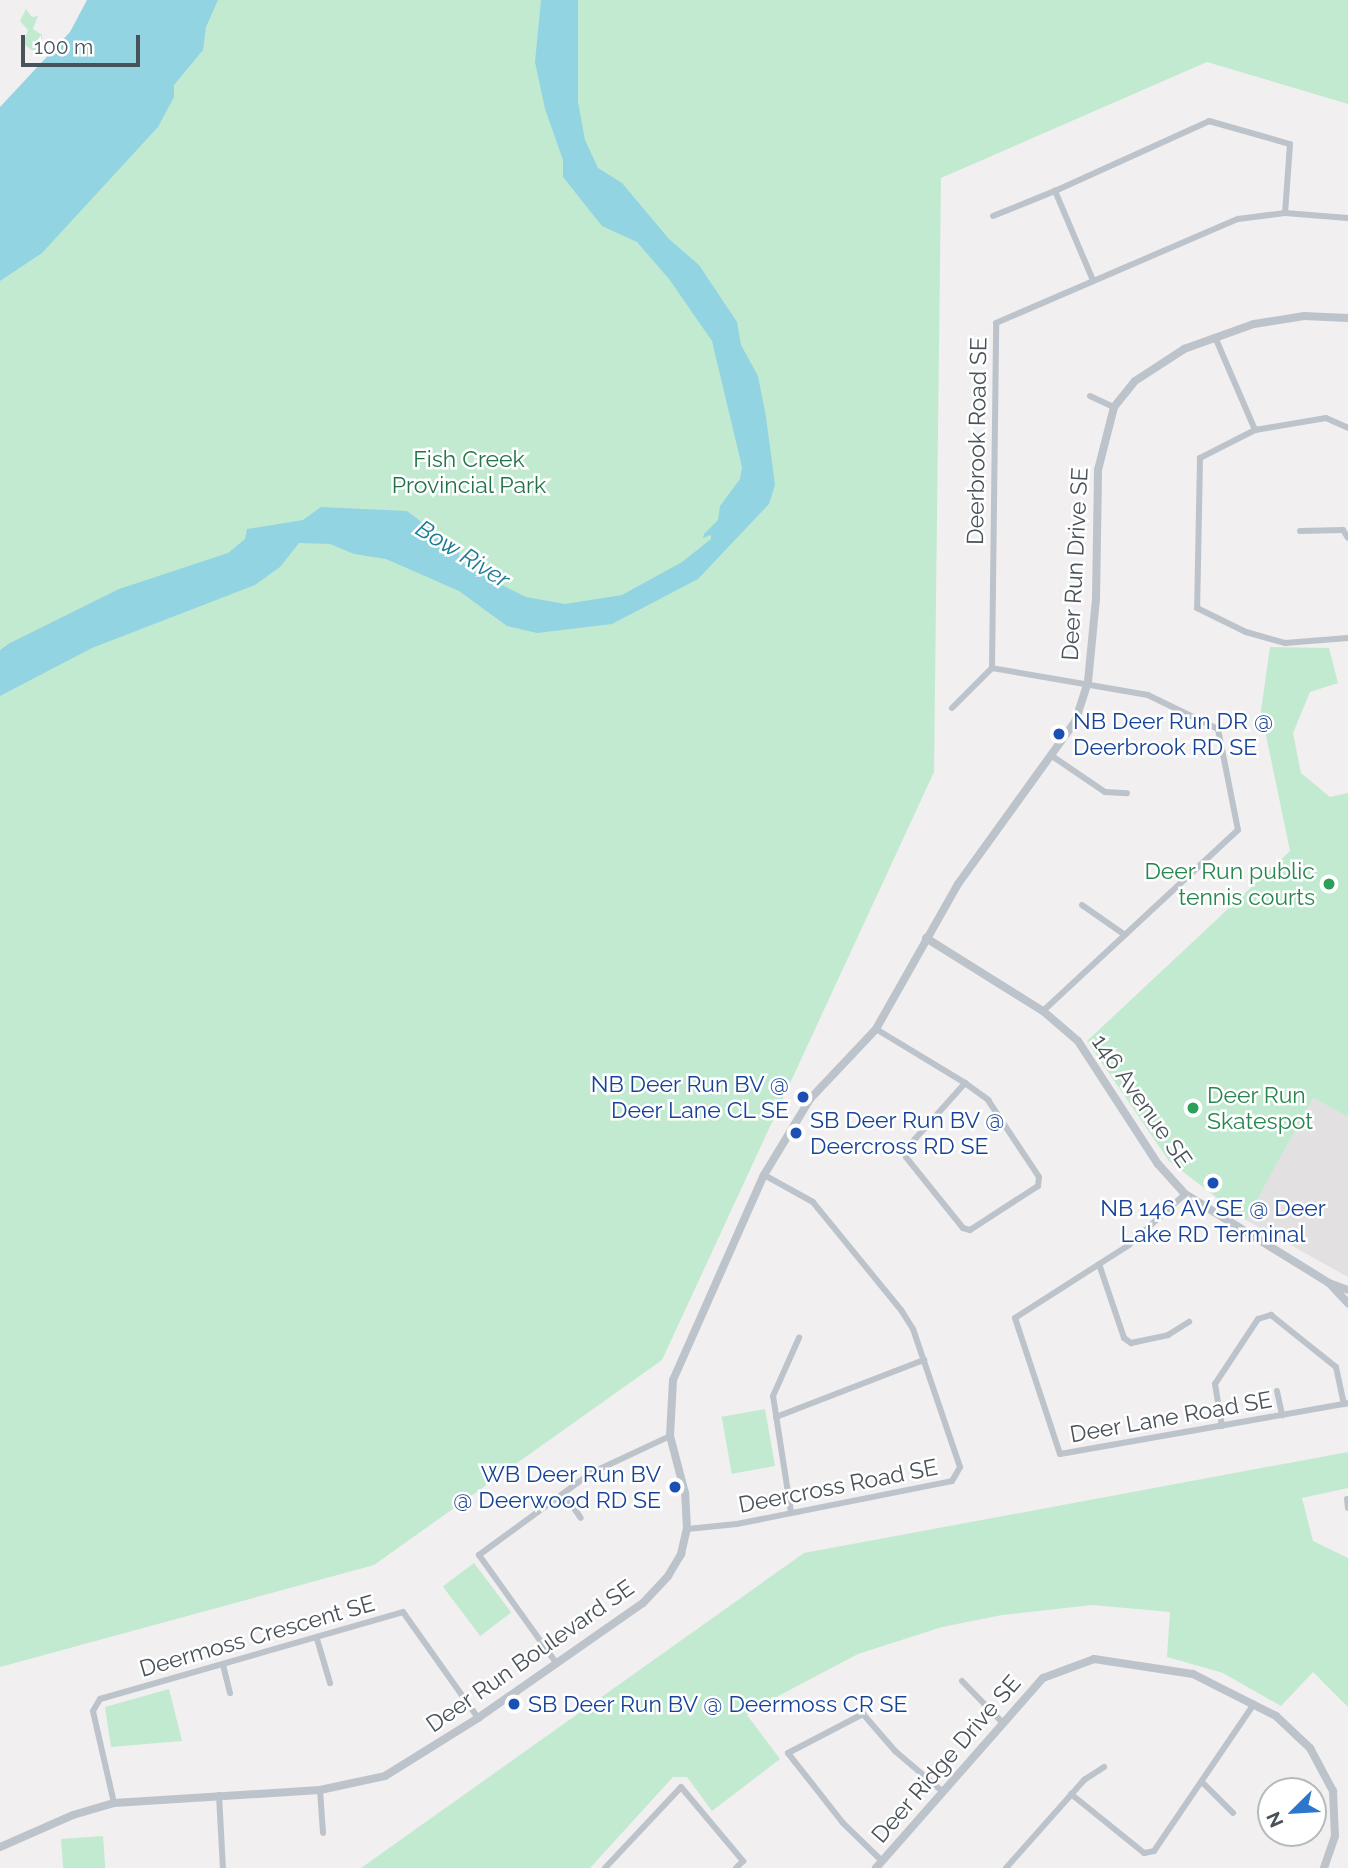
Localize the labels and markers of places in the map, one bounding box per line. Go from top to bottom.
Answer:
place label: NB Deer Run DR @ Deerbrook RD SE [1073,707,1274,761]
marker: NB Deer Run DR @ Deerbrook RD SE [1051,726,1067,742]
place label: Deer Run public tennis courts [1144,857,1315,911]
marker: Deer Run public tennis courts [1321,876,1337,892]
place label: NB Deer Run BV @ Deer Lane CL SE [589,1070,789,1124]
place label: Deer Run Skatespot [1207,1081,1313,1135]
marker: NB Deer Run BV @ Deer Lane CL SE [795,1089,811,1105]
marker: Deer Run Skatespot [1185,1100,1201,1116]
place label: SB Deer Run BV @ Deercross RD SE [810,1106,1006,1160]
marker: SB Deer Run BV @ Deercross RD SE [788,1125,804,1141]
marker: NB 146 AV SE @ Deer Lake RD Terminal [1205,1175,1221,1191]
place label: NB 146 AV SE @ Deer Lake RD Terminal [1099,1194,1327,1248]
place label: WB Deer Run BV @ Deerwood RD SE [453,1460,661,1514]
marker: WB Deer Run BV @ Deerwood RD SE [667,1479,683,1495]
place label: SB Deer Run BV @ Deermoss CR SE [528,1690,909,1718]
marker: SB Deer Run BV @ Deermoss CR SE [506,1696,522,1712]

